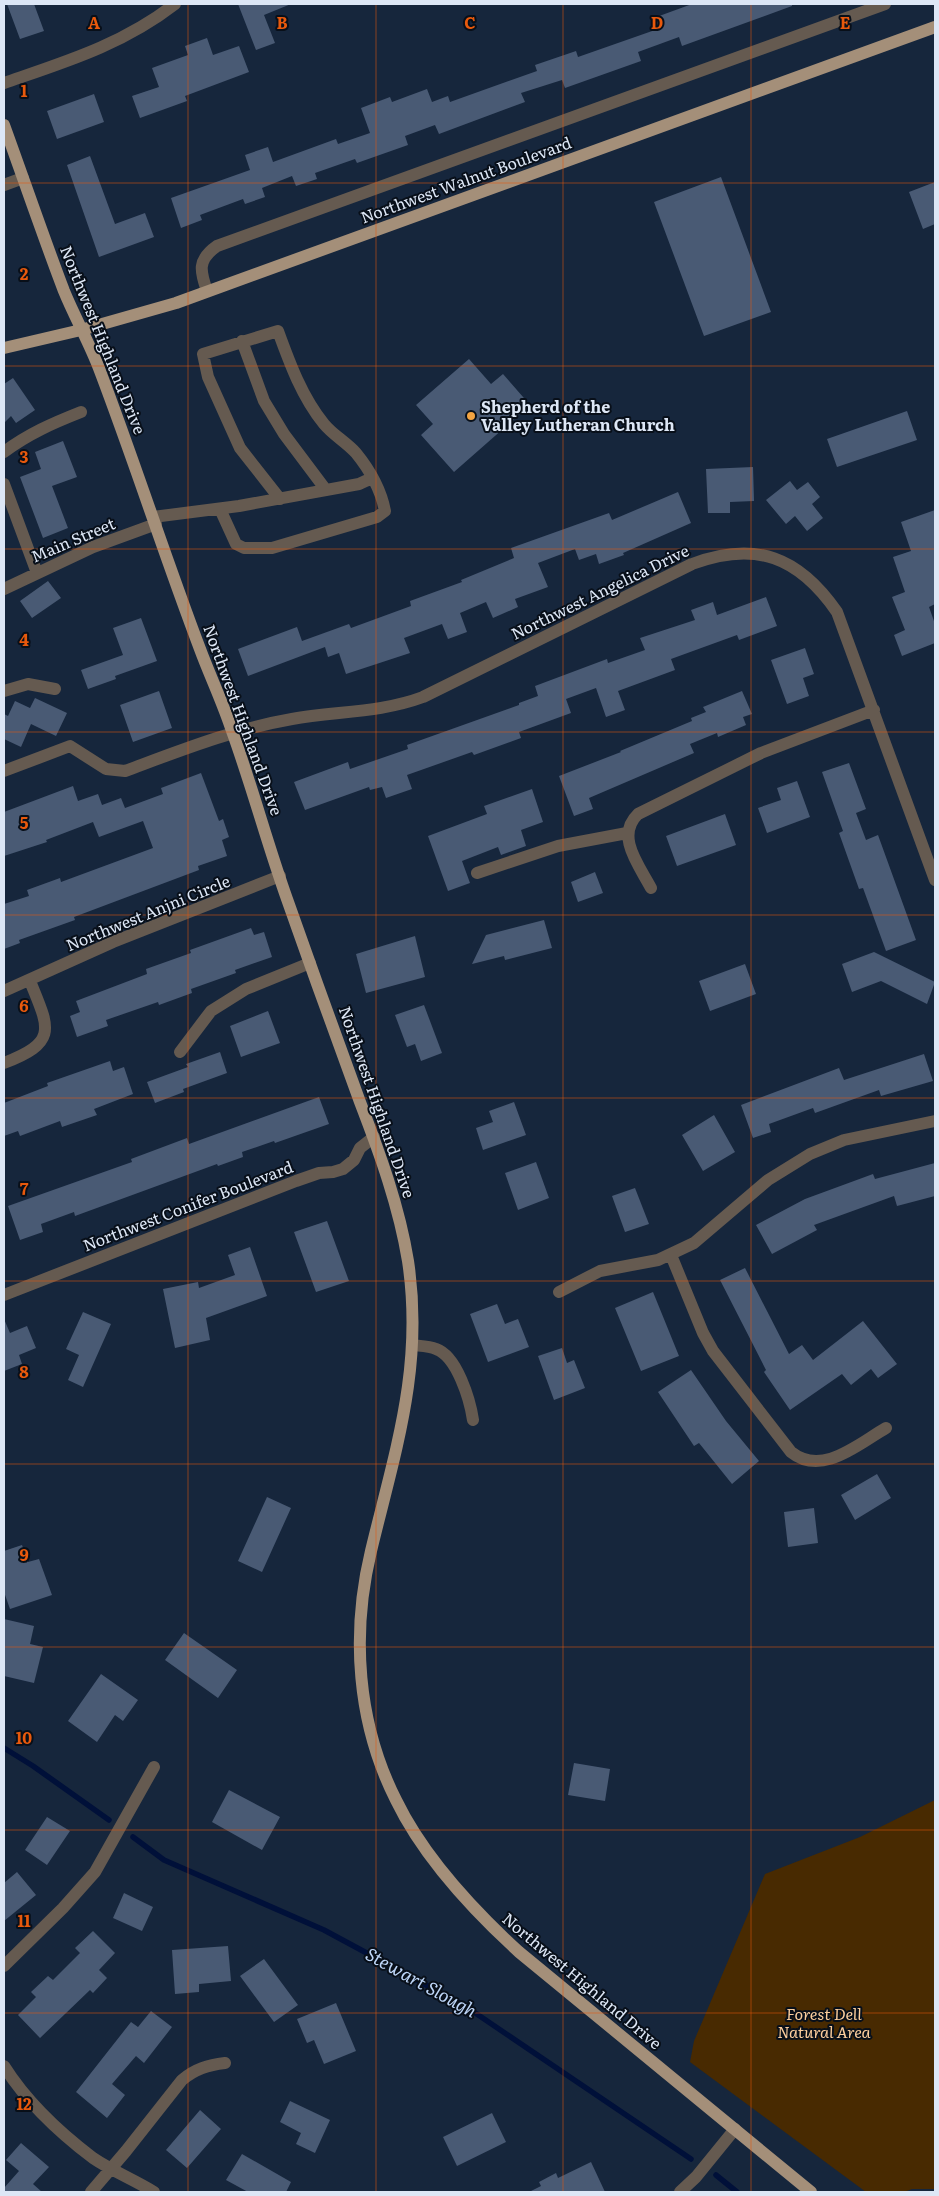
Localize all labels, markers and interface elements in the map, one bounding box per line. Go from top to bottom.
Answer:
text: A [88,10,100,34]
text: B [276,10,288,34]
text: C [464,10,476,34]
text: D [651,10,663,34]
text: E [840,10,851,34]
text: 1 [21,78,28,102]
street label: Northwest Walnut Boulevard [357,130,575,228]
street label: Northwest Highland Drive [55,242,153,438]
text: 2 [20,261,29,285]
place label: Shepherd of the Valley Lutheran Church [481,394,675,436]
marker: Shepherd of the Valley Lutheran Church [465,410,477,422]
text: 3 [20,444,29,468]
street label: Main Street [27,510,119,568]
street label: Northwest Angelica Drive [507,537,693,645]
street label: Northwest Highland Drive [198,621,290,818]
text: 4 [19,627,29,651]
text: 5 [20,810,29,834]
street label: Northwest Anjni Circle [62,868,233,956]
text: 6 [19,993,29,1017]
street label: Northwest Highland Drive [334,1002,422,1201]
street label: Northwest Conifer Boulevard [79,1154,296,1256]
text: 7 [20,1176,29,1200]
text: 8 [19,1359,29,1383]
text: 9 [19,1542,29,1566]
text: 10 [16,1725,32,1749]
street label: Northwest Highland Drive [498,1906,668,2054]
text: 11 [17,1908,31,1932]
water label: Stewart Slough [361,1940,483,2024]
park label: Forest Dell Natural Area [777,2001,872,2043]
text: 12 [16,2091,32,2115]

